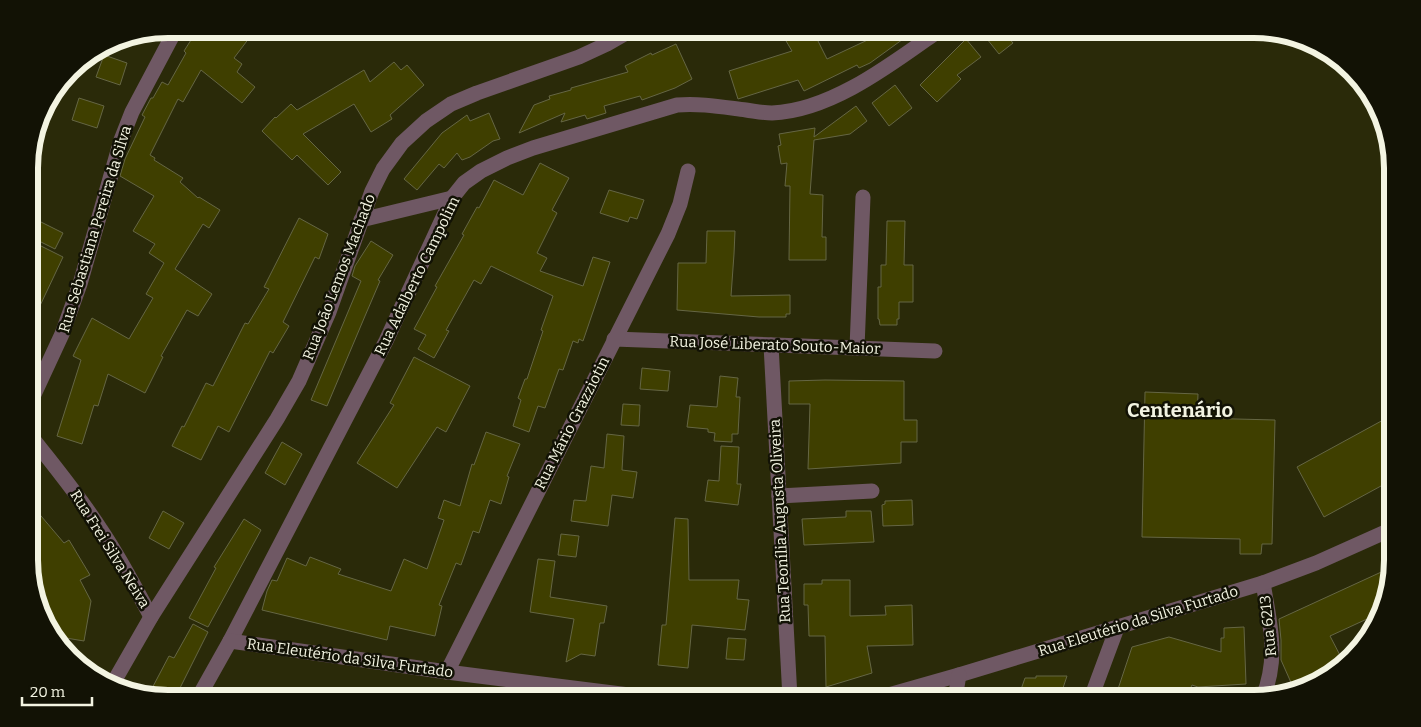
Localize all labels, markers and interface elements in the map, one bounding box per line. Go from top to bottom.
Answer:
street label: Rua Sebastiana Pereira da Silva [55,123,135,335]
street label: Rua João Lemos Machado [299,191,379,363]
street label: Rua Adalberto Campolim [371,193,464,358]
street label: Rua José Liberato Souto-Maior [669,332,881,358]
street label: Rua Mário Grazziotin [531,353,613,492]
district label: Centenário [1127,398,1233,422]
street label: Rua Teonília Augusta Oliveira [766,419,794,623]
street label: Rua Frei Silva Neiva [66,487,154,611]
street label: Rua Eleutério da Silva Furtado [1036,582,1240,660]
street label: Rua 6213 [1256,594,1280,658]
street label: Rua Eleutério da Silva Furtado [246,635,454,681]
scale bar [22,674,92,706]
text: 20 m [30,683,66,701]

